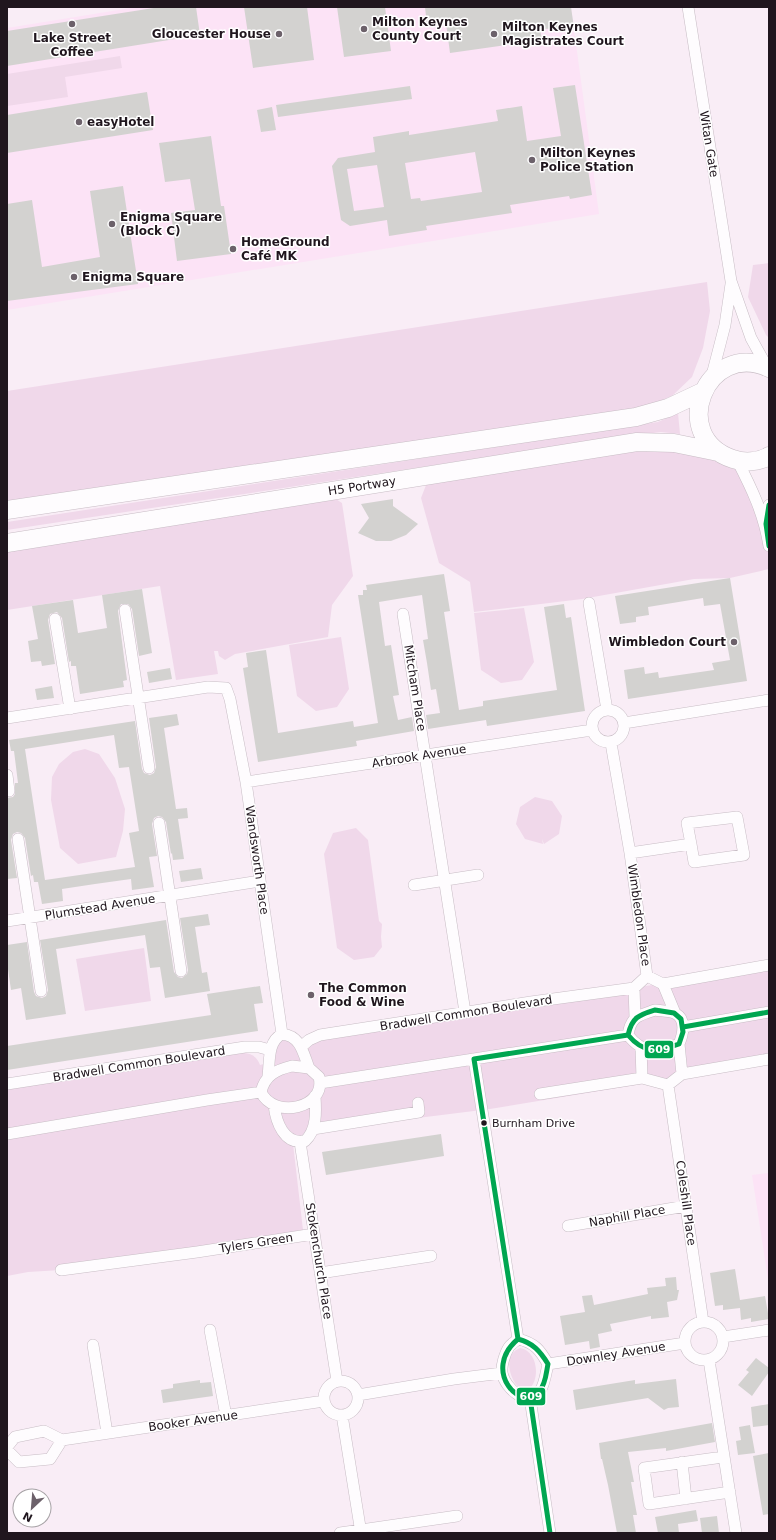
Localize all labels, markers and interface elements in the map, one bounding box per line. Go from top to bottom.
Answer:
place label: Milton Keynes County Court [372,15,468,43]
marker: Lake Street Coffee [67,19,77,29]
place label: Milton Keynes Magistrates Court [502,20,624,48]
marker: Milton Keynes County Court [359,24,369,34]
place label: Gloucester House [152,27,271,41]
marker: Gloucester House [274,29,284,39]
marker: Milton Keynes Magistrates Court [489,29,499,39]
place label: Lake Street Coffee [33,31,111,59]
street label: Witan Gate [697,110,721,178]
place label: easyHotel [87,115,154,129]
marker: easyHotel [74,117,84,127]
place label: Milton Keynes Police Station [540,146,636,174]
marker: Milton Keynes Police Station [527,155,537,165]
place label: Enigma Square (Block C) [120,210,222,238]
marker: Enigma Square (Block C) [107,219,117,229]
place label: HomeGround Café MK [241,235,330,263]
marker: HomeGround Café MK [228,244,238,254]
place label: Enigma Square [82,270,184,284]
marker: Enigma Square [69,272,79,282]
street label: H5 Portway [327,474,397,498]
place label: Wimbledon Court [609,635,726,649]
marker: Wimbledon Court [729,637,739,647]
street label: Mitcham Place [401,644,429,732]
street label: Arbrook Avenue [371,742,467,770]
street label: Wandsworth Place [242,805,272,915]
street label: Wimbledon Place [625,863,653,967]
street label: Plumstead Avenue [44,891,156,923]
place label: The Common Food & Wine [319,981,407,1009]
marker: The Common Food & Wine [306,990,316,1000]
street label: Bradwell Common Boulevard [379,992,553,1034]
line badge: 609 [644,1040,674,1059]
street label: Bradwell Common Boulevard [52,1043,226,1085]
text: 609 [648,1043,670,1056]
place label: Burnham Drive [492,1117,575,1130]
marker: Burnham Drive [479,1118,489,1128]
street label: Coleshill Place [673,1159,699,1247]
street label: Stokenchurch Place [303,1202,335,1320]
street label: Naphill Place [588,1202,666,1230]
street label: Tylers Green [217,1230,294,1256]
street label: Downley Avenue [565,1339,667,1369]
line badge: 609 [516,1387,546,1406]
text: 609 [520,1390,542,1403]
street label: Booker Avenue [147,1408,239,1434]
north arrow [12,1488,52,1528]
text: N [21,1509,35,1524]

